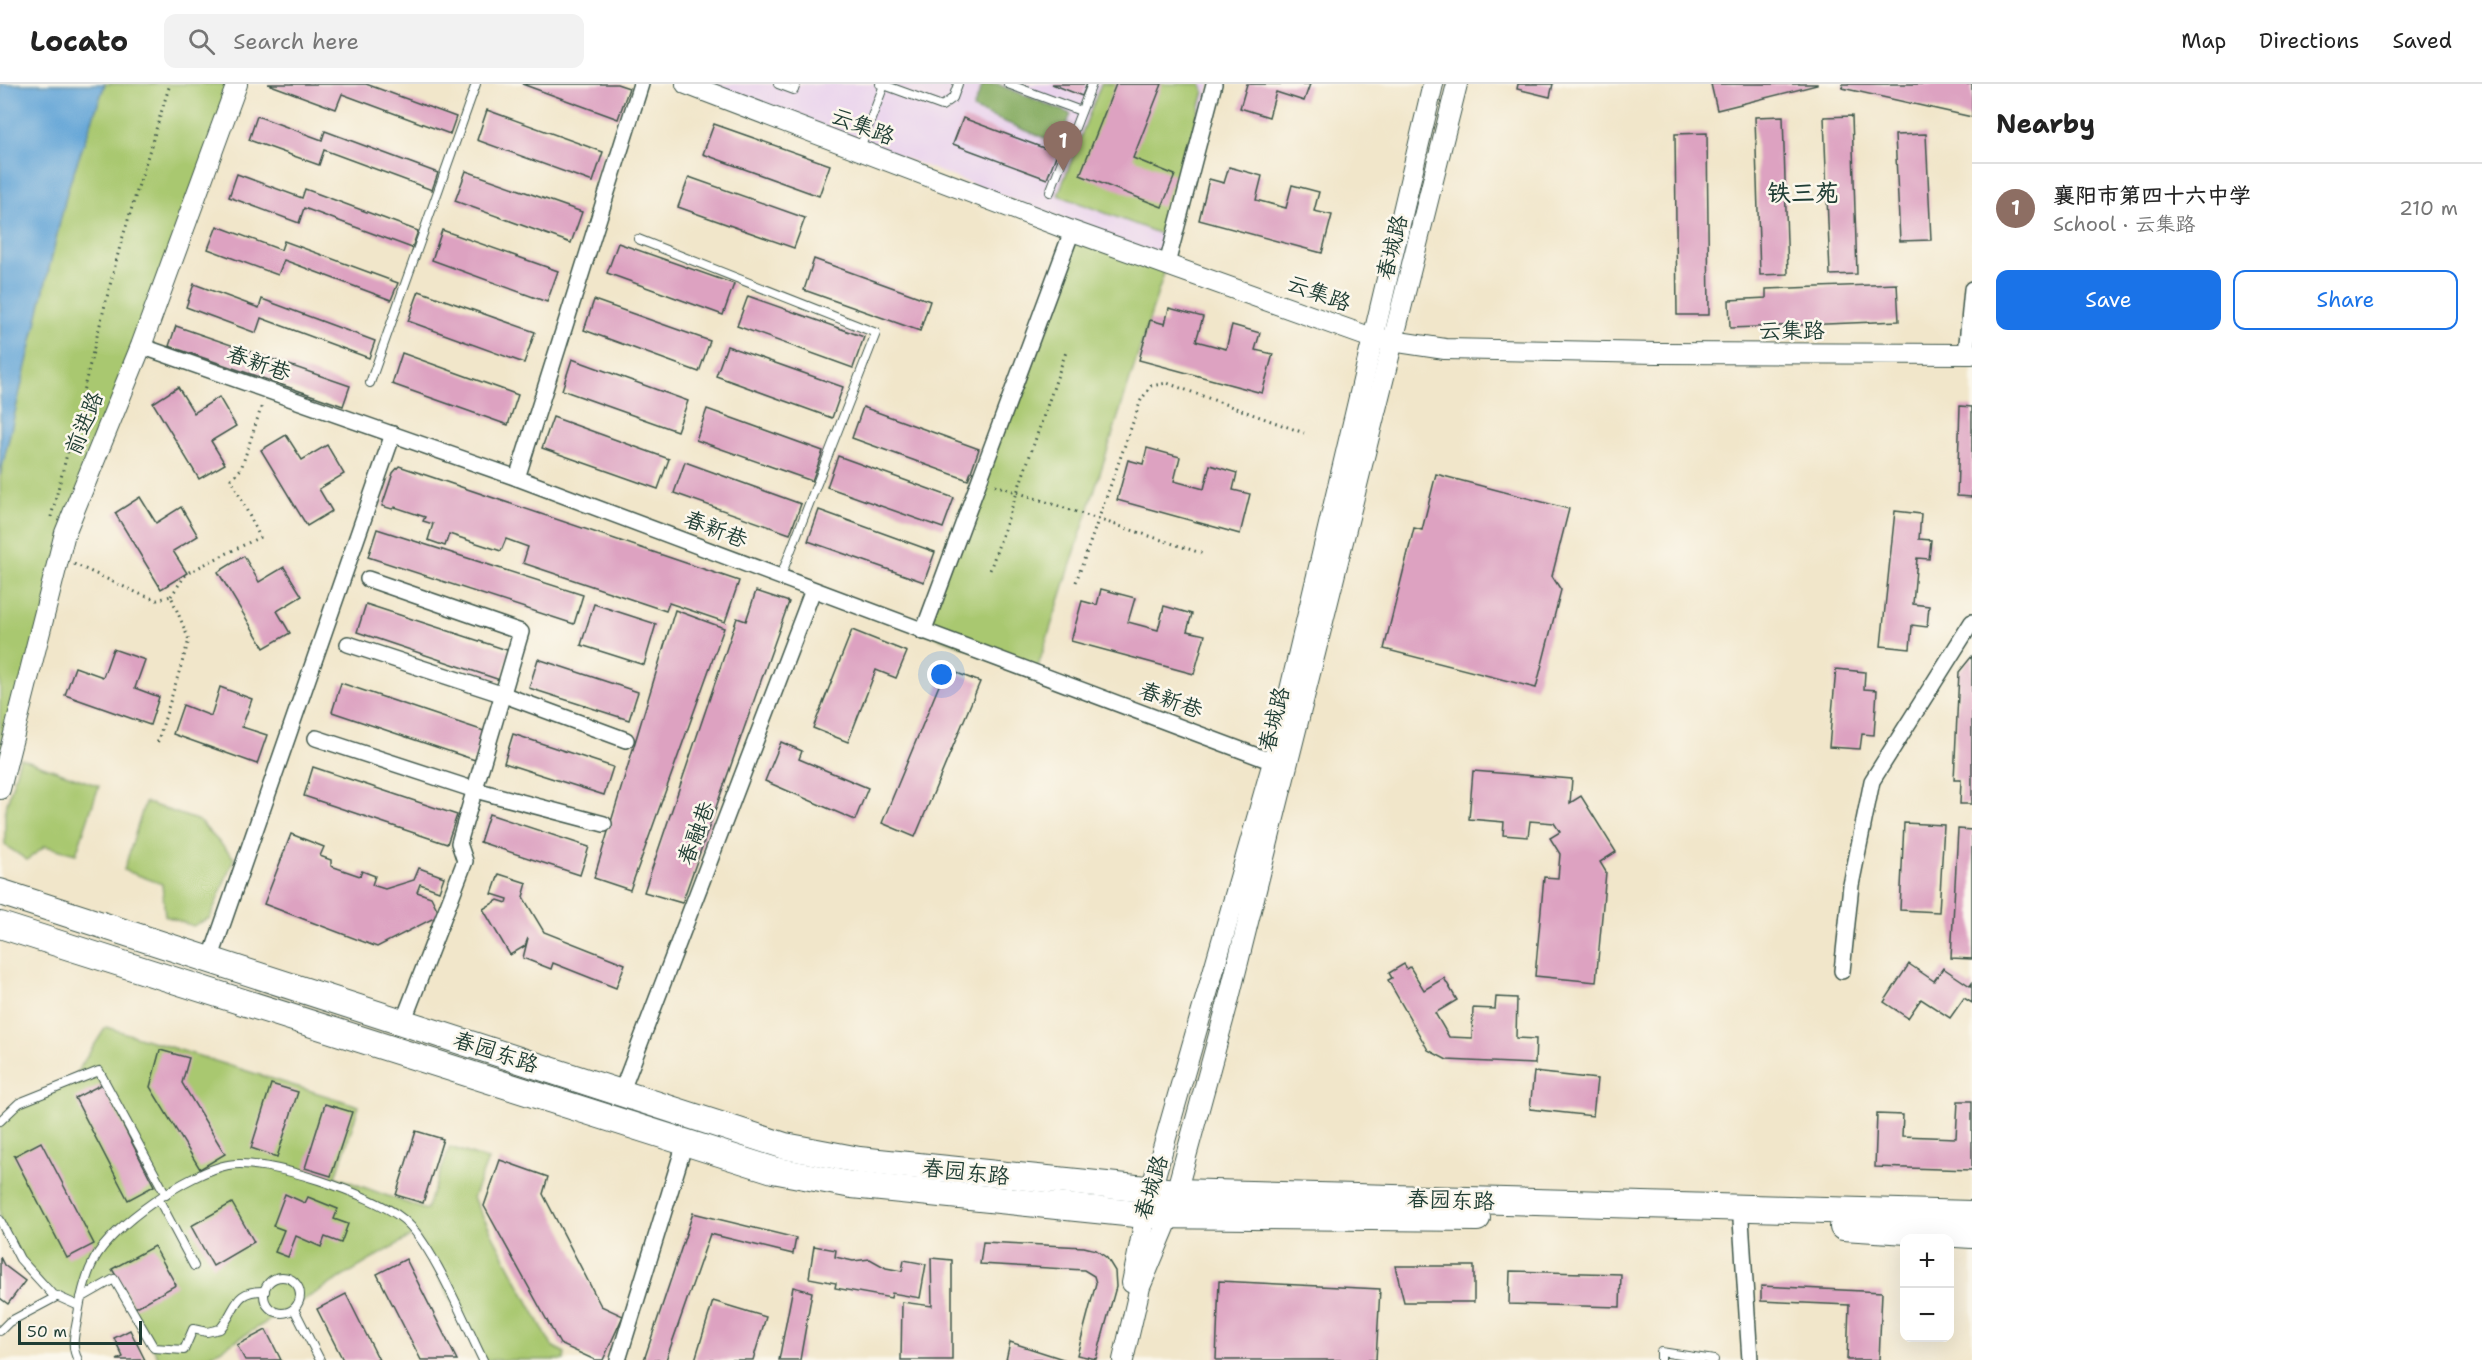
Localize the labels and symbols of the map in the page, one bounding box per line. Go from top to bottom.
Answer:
street label: 云集路 [827,101,899,151]
pin: 1 [1044,122,1082,171]
district label: 铁三苑 [1767,177,1839,209]
street label: 春城路 [1370,211,1414,283]
street label: 云集路 [1283,268,1355,318]
street label: 云集路 [1759,316,1825,345]
street label: 春新巷 [223,339,295,387]
street label: 前进路 [58,387,110,459]
street label: 春新巷 [680,504,752,554]
your location [927,660,956,689]
street label: 春新巷 [1135,675,1207,725]
street label: 春城路 [1252,683,1296,755]
street label: 春融巷 [671,797,721,869]
street label: 春园东路 [450,1025,542,1079]
street label: 春城路 [1127,1151,1175,1223]
street label: 春园东路 [921,1153,1011,1191]
street label: 春园东路 [1407,1184,1495,1216]
scale bar [18,1318,142,1346]

